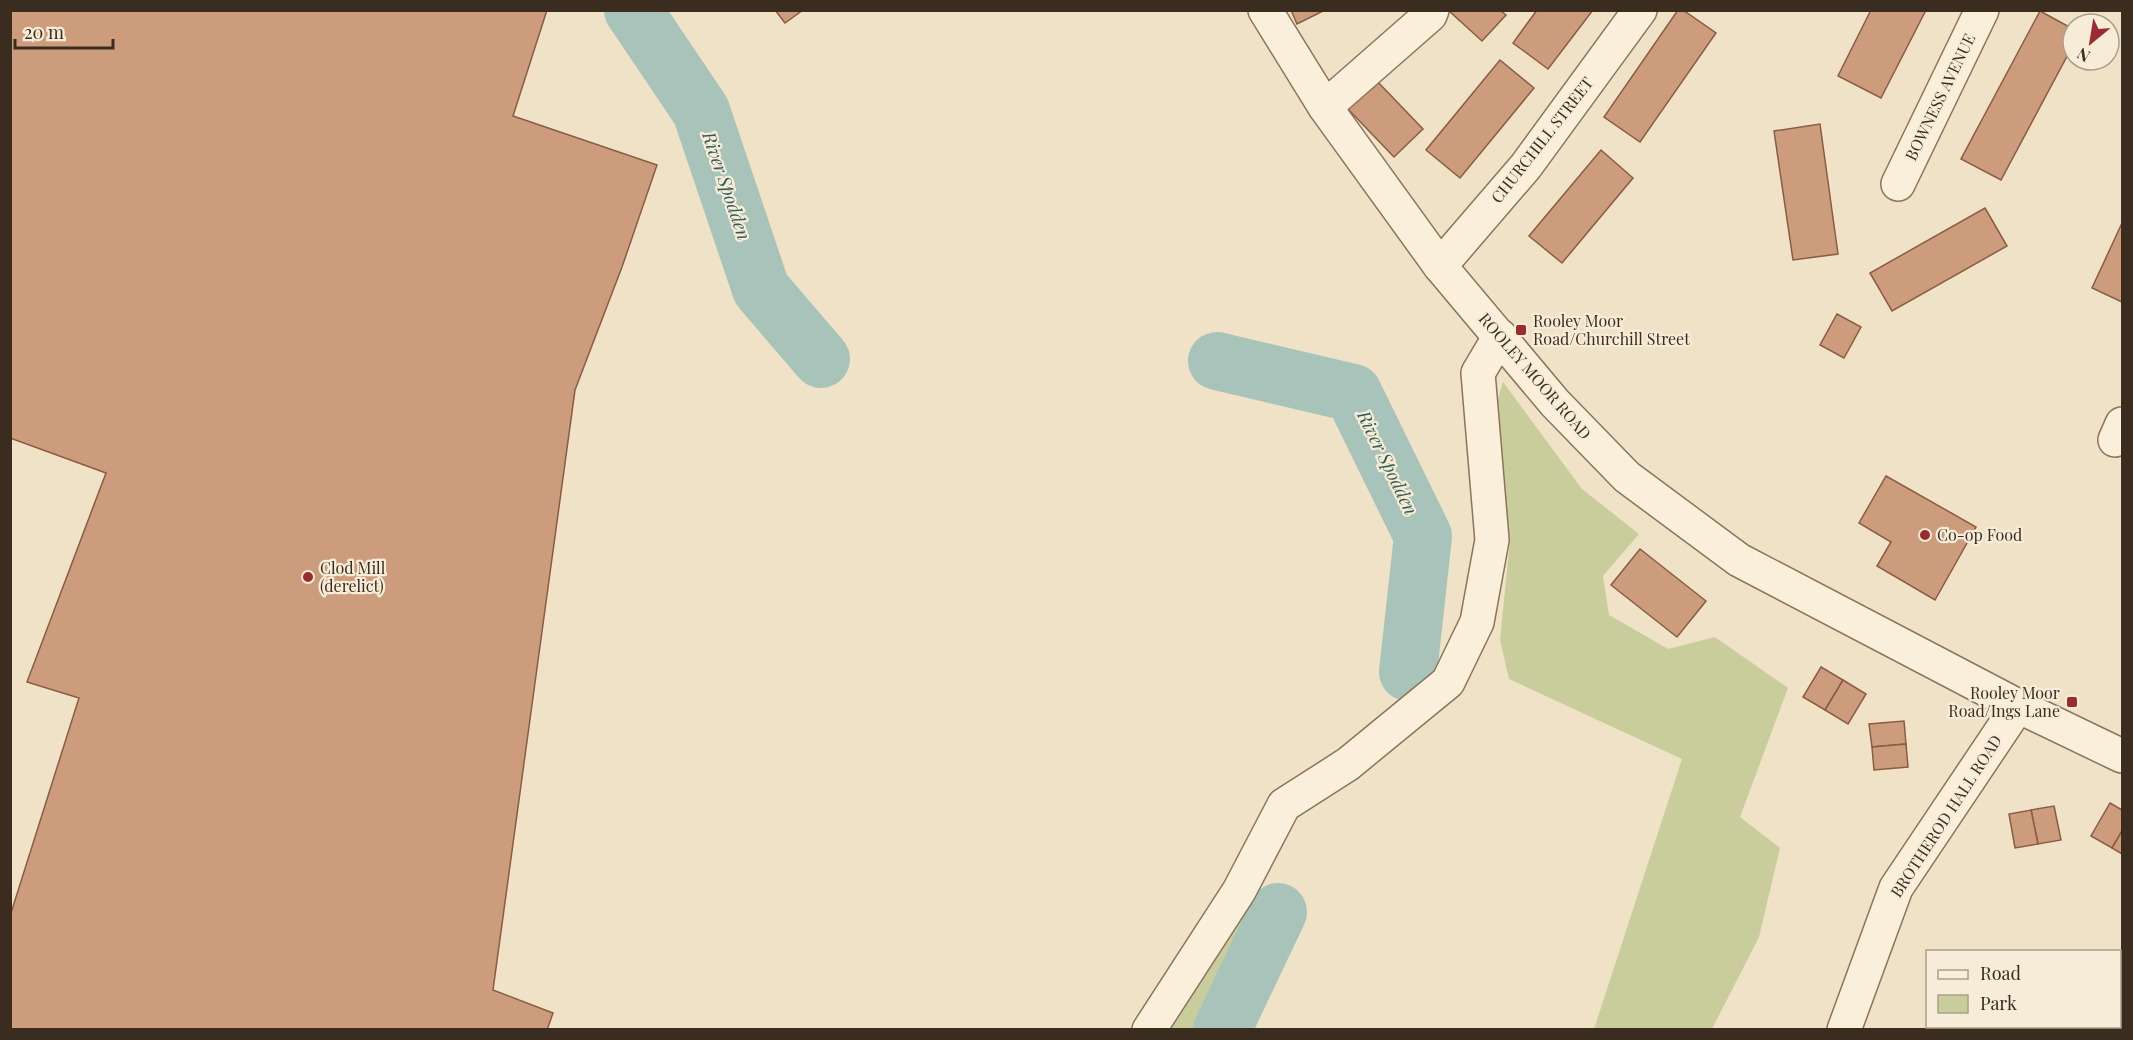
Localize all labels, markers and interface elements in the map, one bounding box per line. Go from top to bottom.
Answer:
scale bar [15,12,112,50]
north arrow [2061,12,2121,72]
text: 20 m [24,20,64,44]
street label: BOWNESS AVENUE [1900,30,1979,164]
text: N [2073,43,2094,67]
street label: CHURCHILL STREET [1486,72,1597,207]
water label: River Spodden [697,127,757,243]
street label: ROOLEY MOOR ROAD [1475,308,1596,443]
place label: Rooley Moor Road/Churchill Street [1533,310,1690,349]
marker: Rooley Moor Road/Churchill Street [1514,323,1528,337]
water label: River Spodden [1352,406,1423,519]
place label: Co-op Food [1937,524,2022,545]
marker: Co-op Food [1918,528,1932,542]
place label: Clod Mill (derelict) [320,557,386,596]
marker: Clod Mill (derelict) [301,570,315,584]
place label: Rooley Moor Road/Ings Lane [1948,682,2060,721]
marker: Rooley Moor Road/Ings Lane [2065,695,2079,709]
street label: BROTHEROD HALL ROAD [1885,731,2006,901]
legend [1926,950,2121,1028]
text: Road [1980,961,2021,985]
text: Park [1980,991,2017,1015]

